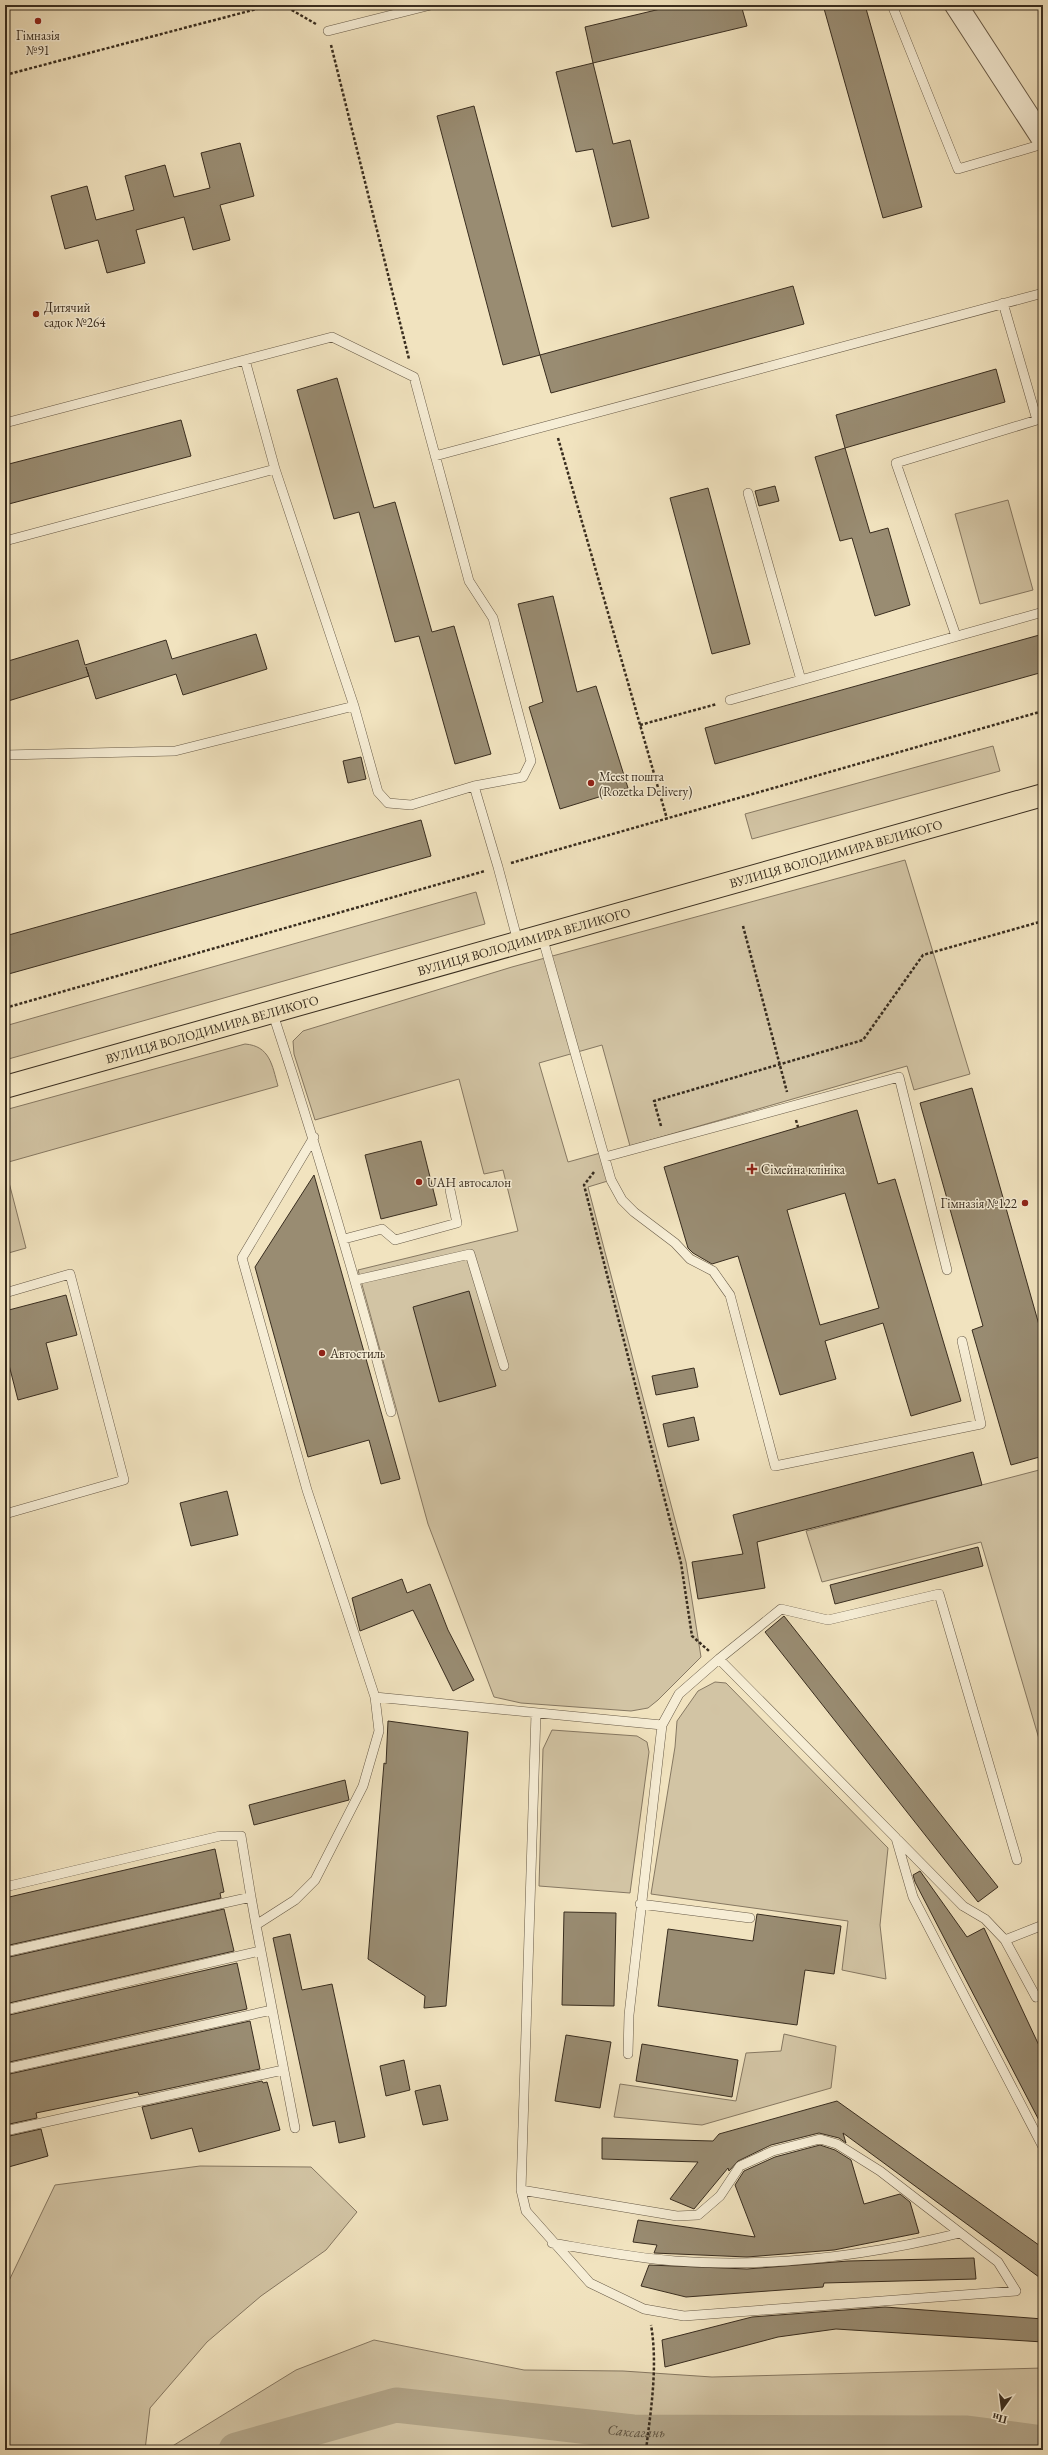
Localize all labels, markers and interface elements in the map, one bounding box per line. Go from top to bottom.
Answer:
marker: Гімназія №91 [33,16,43,26]
place label: Гімназія №91 [16,27,60,59]
place label: Дитячий садок №264 [44,299,106,331]
marker: Дитячий садок №264 [31,309,41,319]
place label: Meest пошта (Rozetka Delivery) [599,768,692,800]
marker: Meest пошта (Rozetka Delivery) [586,778,596,788]
street label: ВУЛИЦЯ ВОЛОДИМИРА ВЕЛИКОГО [727,816,944,892]
street label: ВУЛИЦЯ ВОЛОДИМИРА ВЕЛИКОГО [416,903,633,980]
street label: ВУЛИЦЯ ВОЛОДИМИРА ВЕЛИКОГО [104,991,321,1067]
place label: Сімейна клініка [761,1161,846,1178]
marker: Сімейна клініка [746,1163,758,1175]
place label: UAH автосалон [427,1174,511,1191]
marker: UAH автосалон [414,1177,424,1187]
place label: Гімназія №122 [941,1195,1018,1212]
marker: Гімназія №122 [1020,1198,1030,1208]
place label: Автостиль [329,1345,385,1362]
marker: Автостиль [317,1348,327,1358]
north arrow [982,2389,1022,2429]
text: Пн [990,2410,1009,2427]
water label: Саксагань [607,2420,665,2441]

